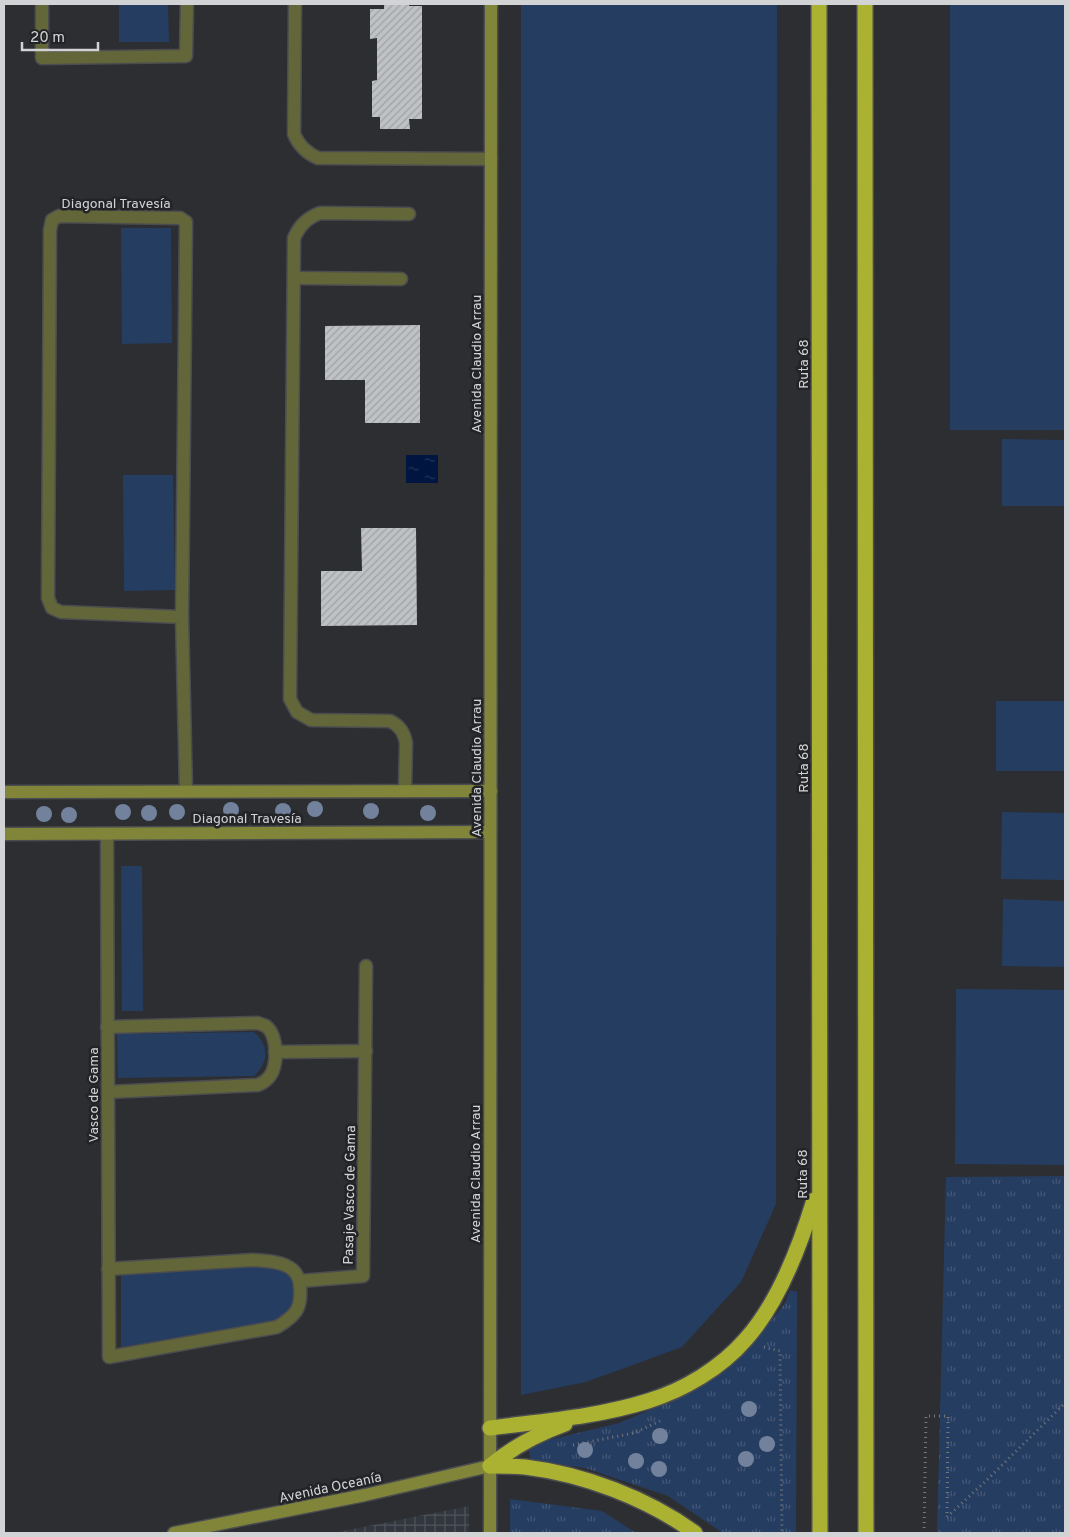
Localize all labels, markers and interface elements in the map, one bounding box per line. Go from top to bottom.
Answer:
scale bar [22,20,99,52]
text: 20 m [30,29,65,48]
street label: Diagonal Travesía [61,196,171,213]
street label: Avenida Claudio Arrau [469,295,486,433]
street label: Ruta 68 [796,339,813,389]
street label: Avenida Claudio Arrau [469,699,486,837]
street label: Ruta 68 [796,743,813,793]
street label: Diagonal Travesía [192,811,302,828]
street label: Vasco de Gama [86,1047,103,1143]
street label: Avenida Claudio Arrau [468,1105,485,1243]
street label: Pasaje Vasco de Gama [341,1125,360,1265]
street label: Ruta 68 [795,1149,812,1199]
street label: Avenida Oceanía [277,1469,383,1508]

